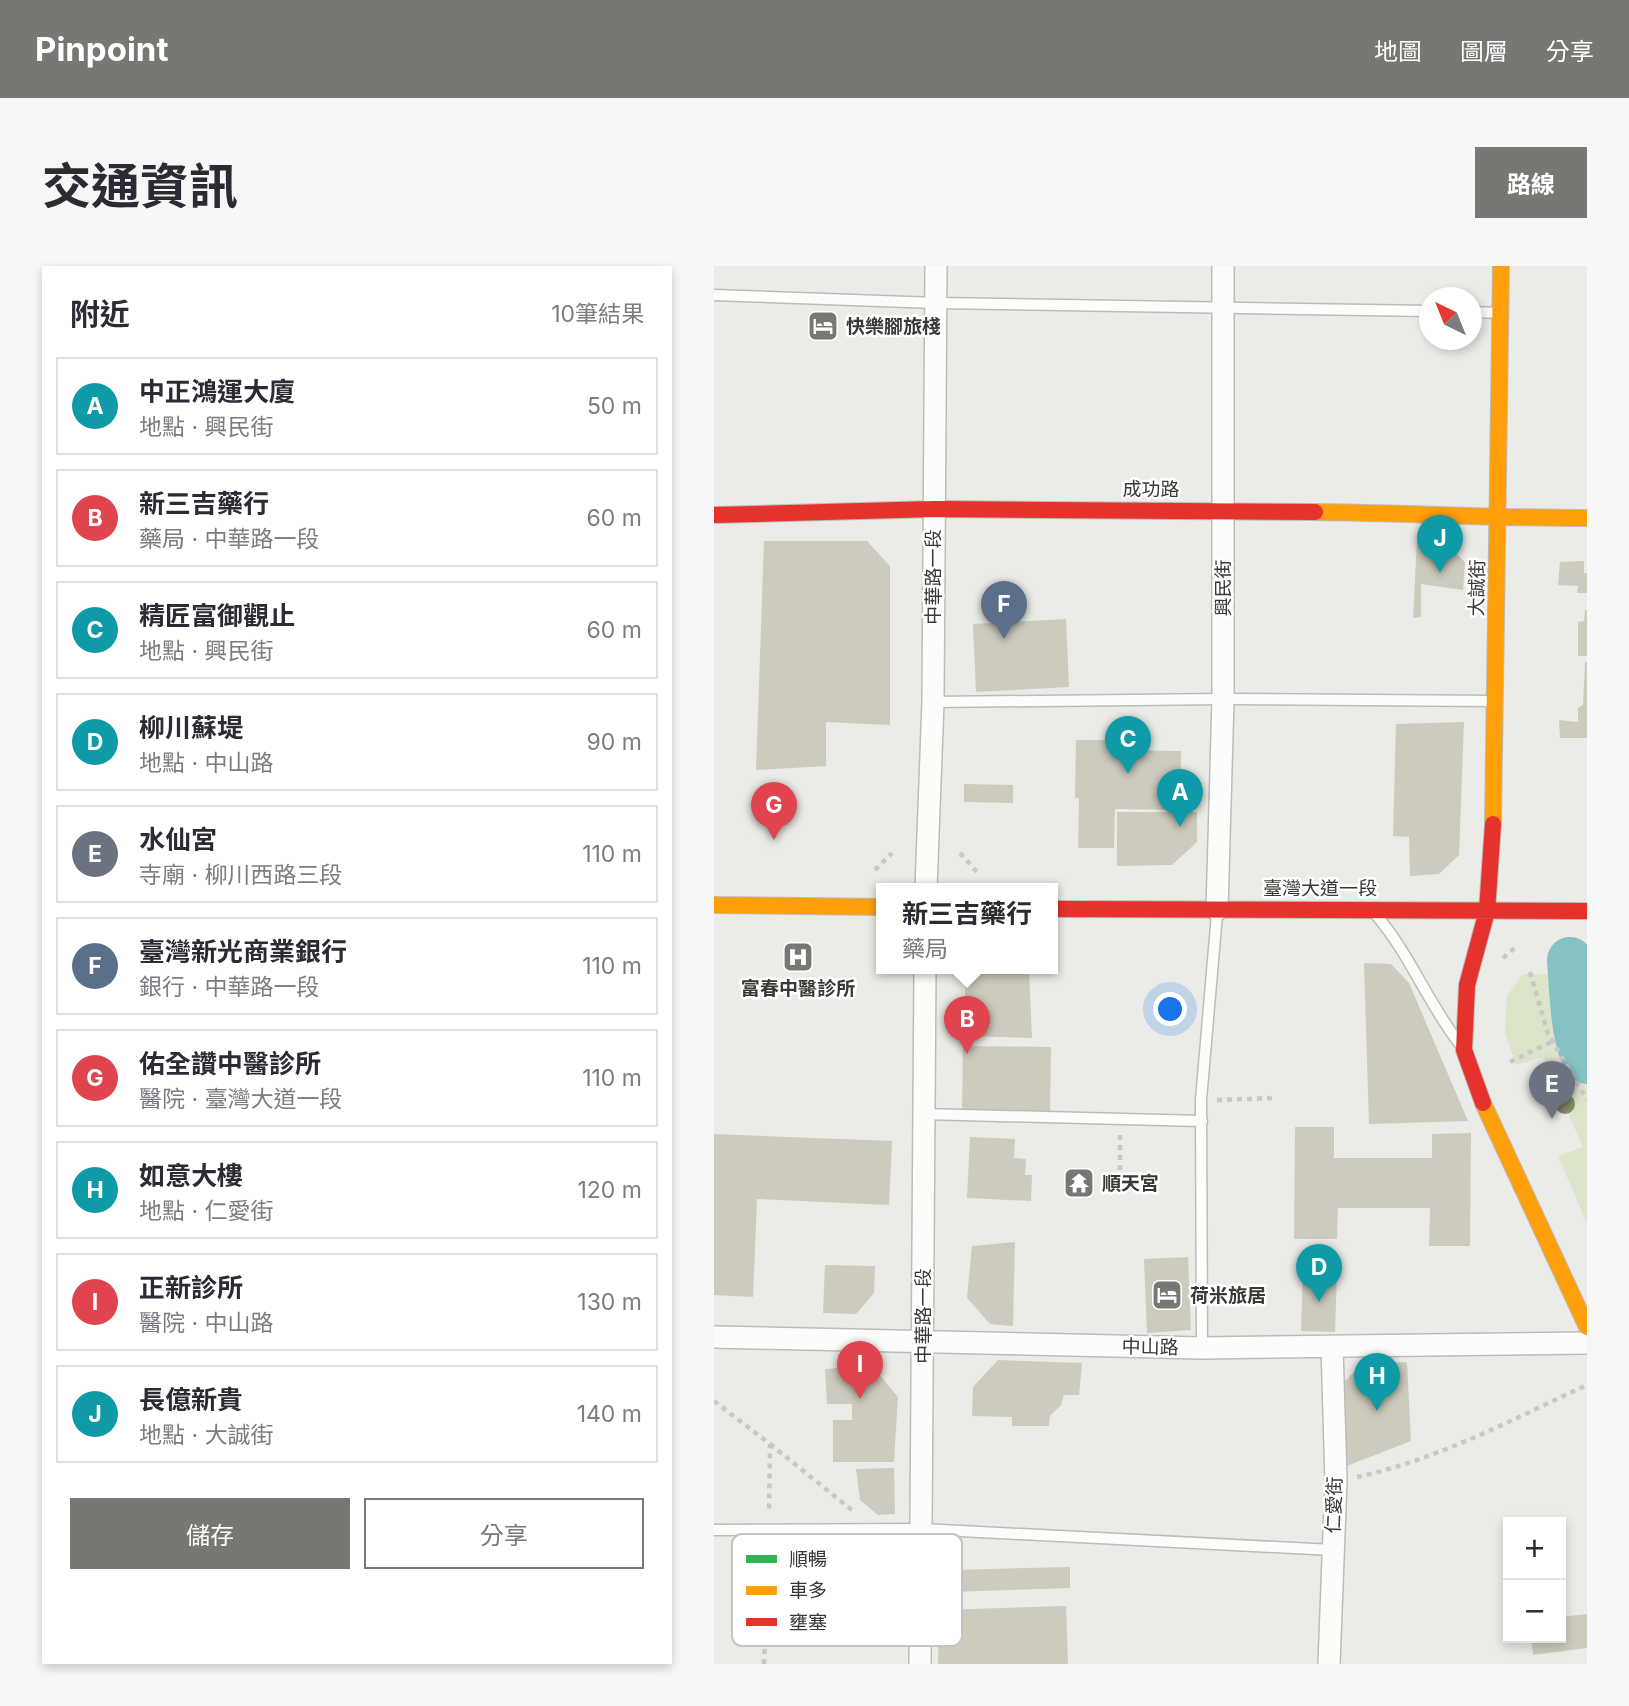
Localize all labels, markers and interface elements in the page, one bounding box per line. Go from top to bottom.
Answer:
text: Pinpoint [35,29,168,69]
text: 地圖 [1374,37,1422,66]
text: 圖層 [1460,37,1508,66]
text: 分享 [1546,37,1594,66]
button: 路線 [1475,147,1587,218]
text: 交通資訊 [42,157,238,216]
north arrow [1419,287,1482,350]
text: 附近 [70,296,130,332]
text: 10筆結果 [551,300,644,328]
hotel icon: 快樂腳旅棧 [806,309,840,343]
place label: 快樂腳旅棧 [846,315,941,338]
text: 中正鴻運大廈 [139,376,295,407]
text: A [86,392,104,420]
text: 50 m [587,392,642,420]
text: 地點 · 興民街 [139,413,274,441]
street label: 成功路 [1122,478,1180,501]
text: 新三吉藥行 [139,488,269,519]
text: B [87,504,103,532]
text: 60 m [587,504,642,532]
pin: J [1417,515,1463,573]
text: 藥局 · 中華路一段 [139,525,320,553]
street label: 中華路一段 [922,529,945,625]
street label: 興民街 [1212,559,1235,617]
street label: 大誠街 [1465,559,1489,617]
pin: F [981,581,1027,639]
text: 精匠富御觀止 [139,600,295,631]
text: C [86,616,104,644]
text: 60 m [587,616,642,644]
text: 地點 · 興民街 [139,637,274,665]
text: 柳川蘇堤 [139,712,243,743]
pin: C [1105,716,1151,774]
text: D [87,728,103,756]
text: 90 m [587,728,642,756]
text: 地點 · 中山路 [139,749,274,777]
pin: A [1157,769,1203,827]
pin: G [751,782,797,840]
text: 水仙宮 [139,824,217,855]
text: E [88,840,102,868]
text: 110 m [582,840,642,868]
text: 寺廟 · 柳川西路三段 [139,861,343,889]
street label: 臺灣大道一段 [1263,877,1377,900]
popup [876,883,1058,974]
text: 新三吉藥行 [902,898,1032,929]
text: 藥局 [902,935,948,963]
text: 臺灣新光商業銀行 [139,936,347,967]
hospital icon: 富春中醫診所 [781,940,815,974]
text: F [88,952,102,980]
text: 110 m [582,952,642,980]
text: 銀行 · 中華路一段 [139,973,320,1001]
place label: 富春中醫診所 [741,977,855,1000]
your location [1153,992,1187,1026]
pin: B [944,996,990,1054]
text: 佑全讚中醫診所 [139,1048,321,1079]
pin: E [1529,1061,1575,1119]
text: G [86,1064,104,1092]
text: 110 m [582,1064,642,1092]
text: 醫院 · 臺灣大道一段 [139,1085,343,1113]
text: 如意大樓 [139,1160,243,1191]
temple icon: 順天宮 [1062,1166,1096,1200]
place label: 順天宮 [1102,1172,1159,1195]
text: H [86,1176,104,1204]
text: 120 m [577,1176,642,1204]
text: 地點 · 仁愛街 [139,1197,274,1225]
pin: D [1296,1244,1342,1302]
street label: 中華路一段 [912,1268,935,1364]
text: 正新診所 [139,1272,243,1303]
hotel icon: 荷米旅居 [1150,1278,1184,1312]
place label: 荷米旅居 [1190,1284,1266,1307]
text: I [92,1288,98,1316]
text: 130 m [577,1288,642,1316]
text: 醫院 · 中山路 [139,1309,274,1337]
street label: 中山路 [1121,1335,1179,1359]
pin: I [837,1341,883,1399]
pin: H [1354,1353,1400,1411]
text: 長億新貴 [139,1384,243,1415]
text: J [88,1400,102,1428]
text: 140 m [577,1400,642,1428]
text: 地點 · 大誠街 [139,1421,274,1449]
street label: 仁愛街 [1322,1476,1346,1534]
button: 儲存 [70,1498,350,1569]
button: 分享 [364,1498,644,1569]
map controls [1503,1517,1566,1643]
button: + [1503,1517,1566,1580]
legend [732,1534,962,1646]
text: 順暢 [789,1548,827,1571]
text: 車多 [789,1579,827,1602]
button: − [1503,1580,1566,1643]
text: 壅塞 [789,1611,827,1634]

